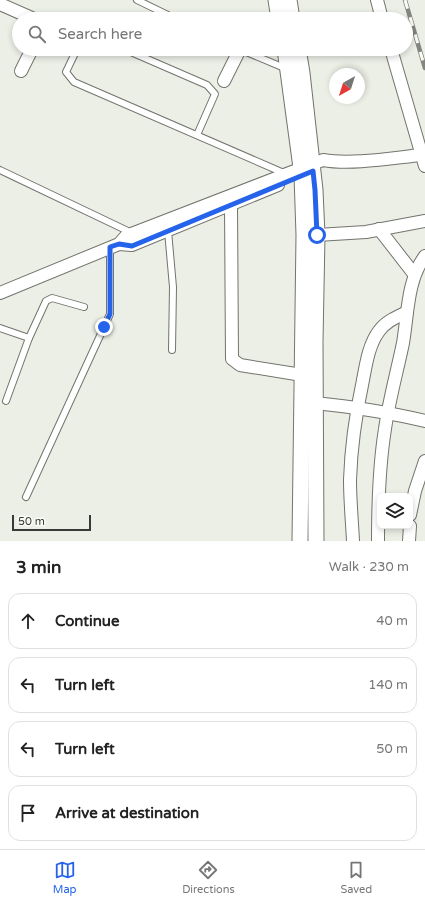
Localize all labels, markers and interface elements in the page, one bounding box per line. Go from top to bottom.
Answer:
search box [12,12,413,56]
icon: search [26,23,48,45]
text: Search here [58,25,142,43]
north arrow [329,68,365,104]
route start [308,226,326,244]
route end [95,318,113,336]
map controls [377,493,413,529]
button: layers [377,493,413,529]
scale bar [12,513,91,532]
text: 50 m [18,515,45,528]
text: 3 min [16,557,61,578]
text: Walk · 230 m [329,559,409,575]
icon: ahead [17,610,39,632]
text: Continue [55,612,119,630]
text: 40 m [376,613,408,629]
icon: left [17,674,39,696]
text: Turn left [55,676,115,694]
text: 140 m [368,677,408,693]
icon: left [17,738,39,760]
text: Turn left [55,740,115,758]
text: 50 m [376,741,408,757]
icon: arrive [17,802,39,824]
text: Arrive at destination [55,804,199,822]
tab: Map [53,859,77,896]
tab: Directions [182,859,235,896]
tab: Saved [340,859,372,896]

